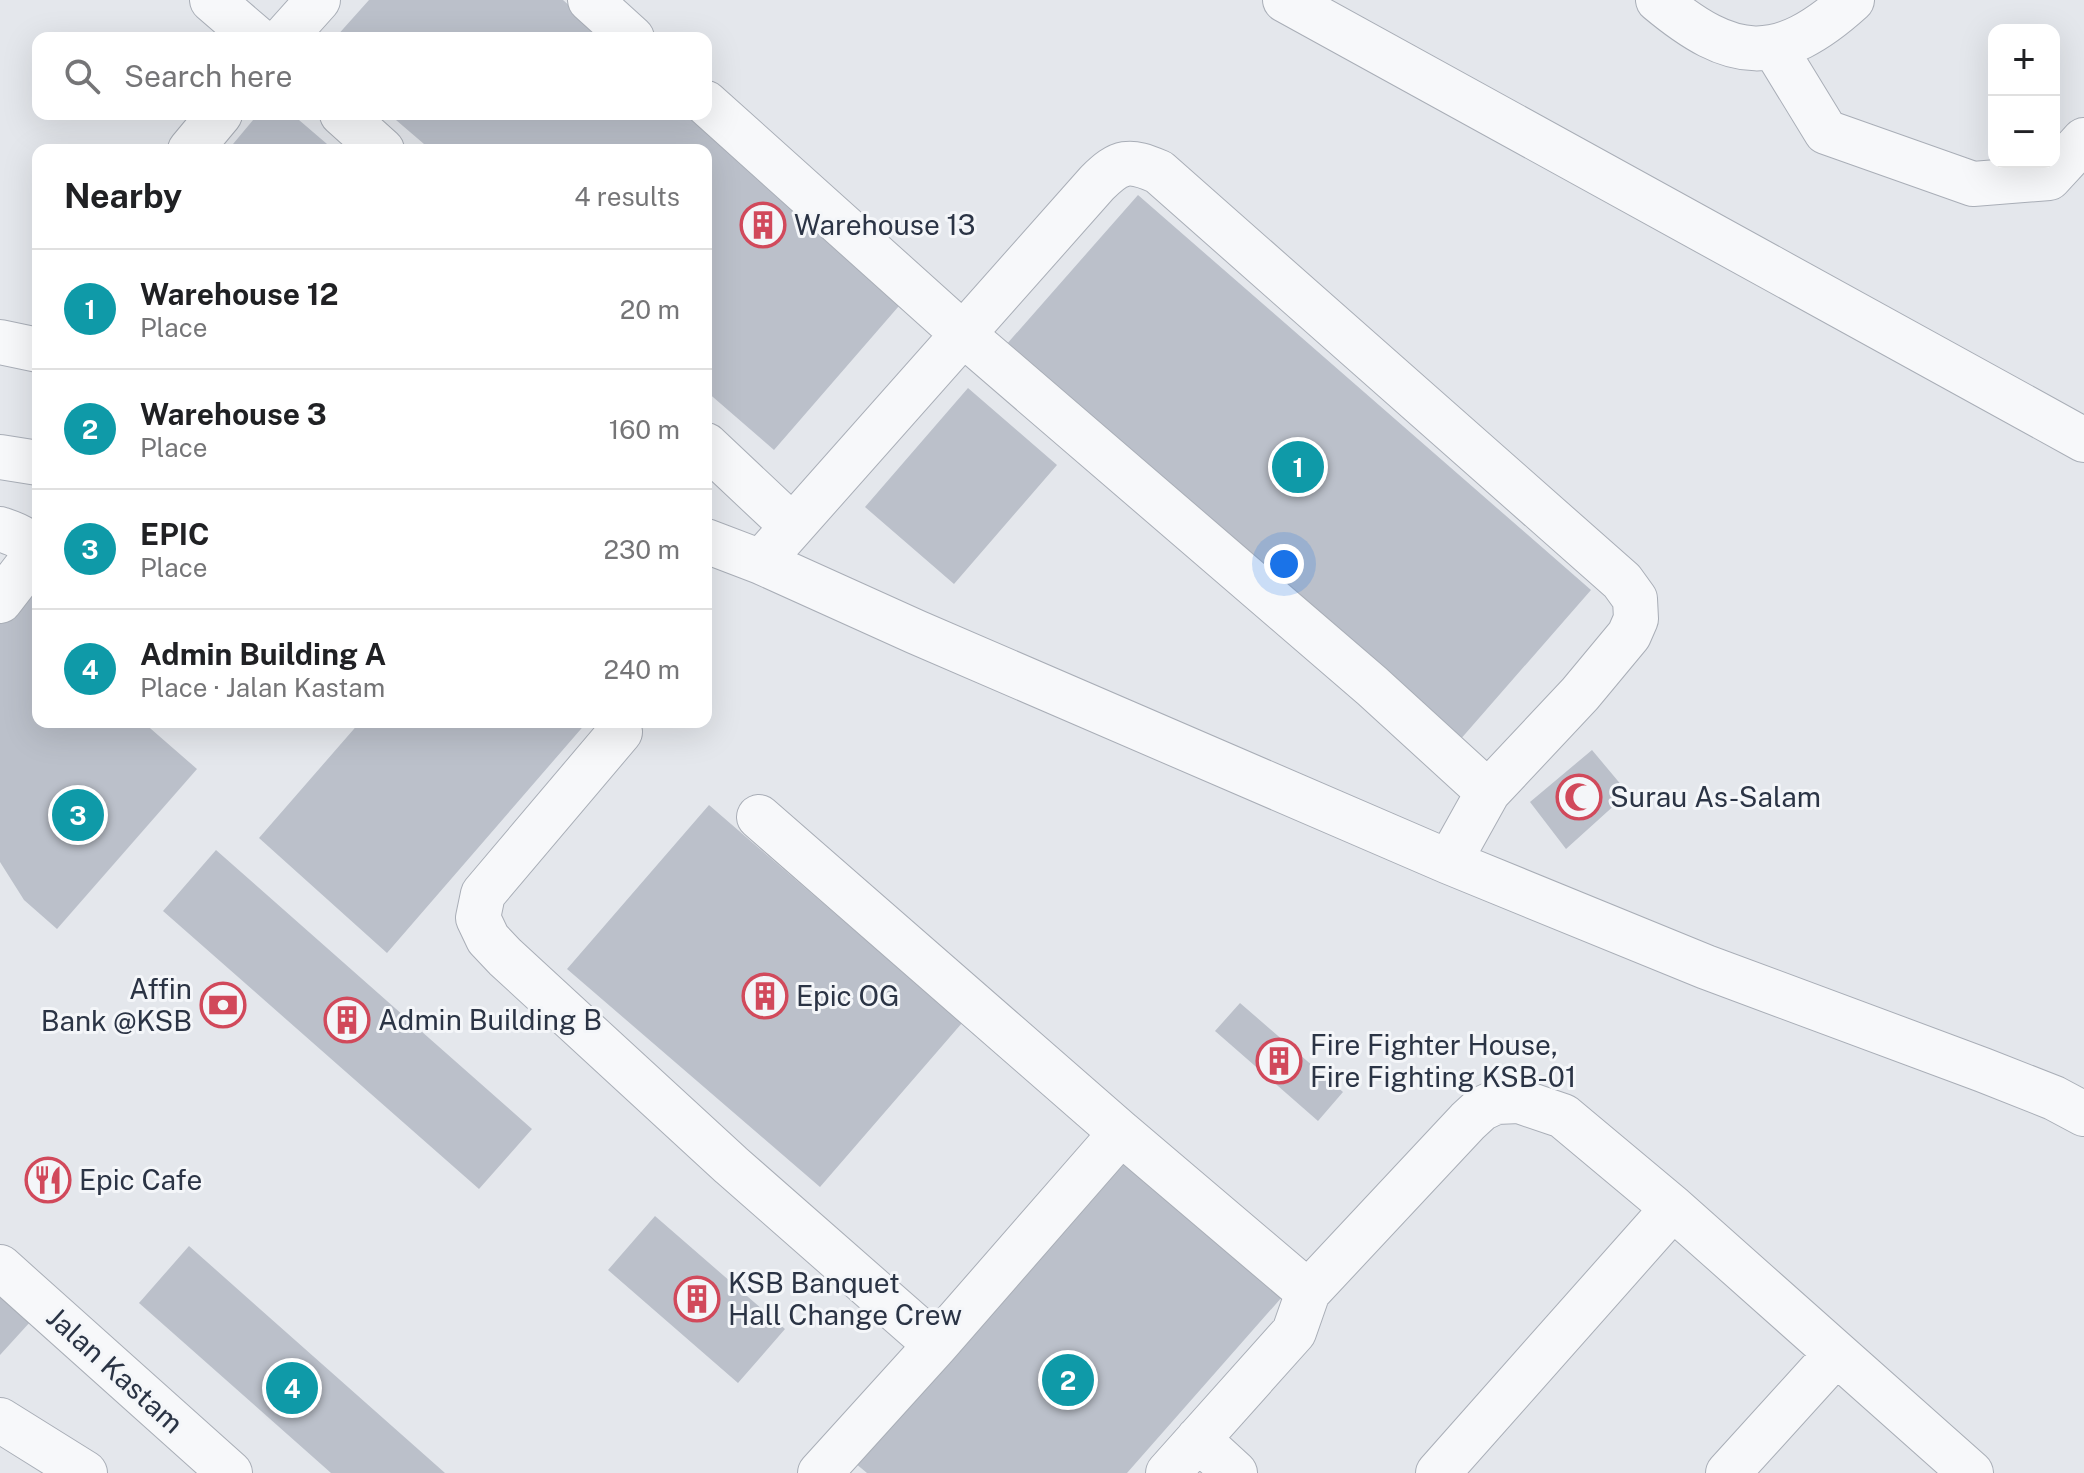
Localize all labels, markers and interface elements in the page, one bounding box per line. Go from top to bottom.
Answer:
map controls [1988,24,2060,168]
button: + [1988,24,2060,96]
search box [32,32,712,120]
icon: search [60,54,104,98]
text: Search here [124,58,292,94]
button: − [1988,96,2060,168]
text: Nearby [64,176,182,216]
text: 4 results [574,181,680,212]
building icon: Warehouse 13 [739,201,787,249]
place label: Warehouse 13 [794,208,975,241]
text: Warehouse 12 [140,276,339,312]
text: 1 [84,294,96,325]
text: 20 m [620,294,680,325]
text: Place [140,312,207,343]
text: Warehouse 3 [140,396,327,432]
text: 2 [82,414,98,445]
text: 160 m [609,414,680,445]
text: Place [140,432,207,463]
pin: 1 [1272,437,1324,497]
text: EPIC [140,516,209,552]
text: 3 [81,534,99,565]
text: 230 m [604,534,680,565]
your location [1264,544,1304,584]
text: Place [140,552,207,583]
text: Admin Building A [140,636,386,672]
text: 4 [81,654,99,685]
text: 240 m [603,654,680,685]
text: Place · Jalan Kastam [140,672,385,703]
mosque icon: Surau As-Salam [1555,773,1603,821]
place label: Surau As-Salam [1610,780,1821,813]
pin: 3 [52,785,104,845]
place label: Affin Bank @KSB [41,972,192,1037]
building icon: Epic OG [741,972,789,1020]
place label: Epic OG [796,979,899,1012]
bank icon: Affin Bank @KSB [199,981,247,1029]
building icon: Admin Building B [323,996,371,1044]
place label: Admin Building B [378,1003,602,1036]
place label: Fire Fighter House, Fire Fighting KSB-01 [1310,1028,1576,1093]
building icon: Fire Fighter House, Fire Fighting KSB-01 [1255,1037,1303,1085]
restaurant icon: Epic Cafe [24,1156,72,1204]
place label: Epic Cafe [79,1163,202,1196]
place label: KSB Banquet Hall Change Crew [728,1266,962,1331]
building icon: KSB Banquet Hall Change Crew [673,1275,721,1323]
street label: Jalan Kastam [40,1300,190,1439]
pin: 2 [1042,1350,1094,1410]
pin: 4 [266,1358,318,1418]

